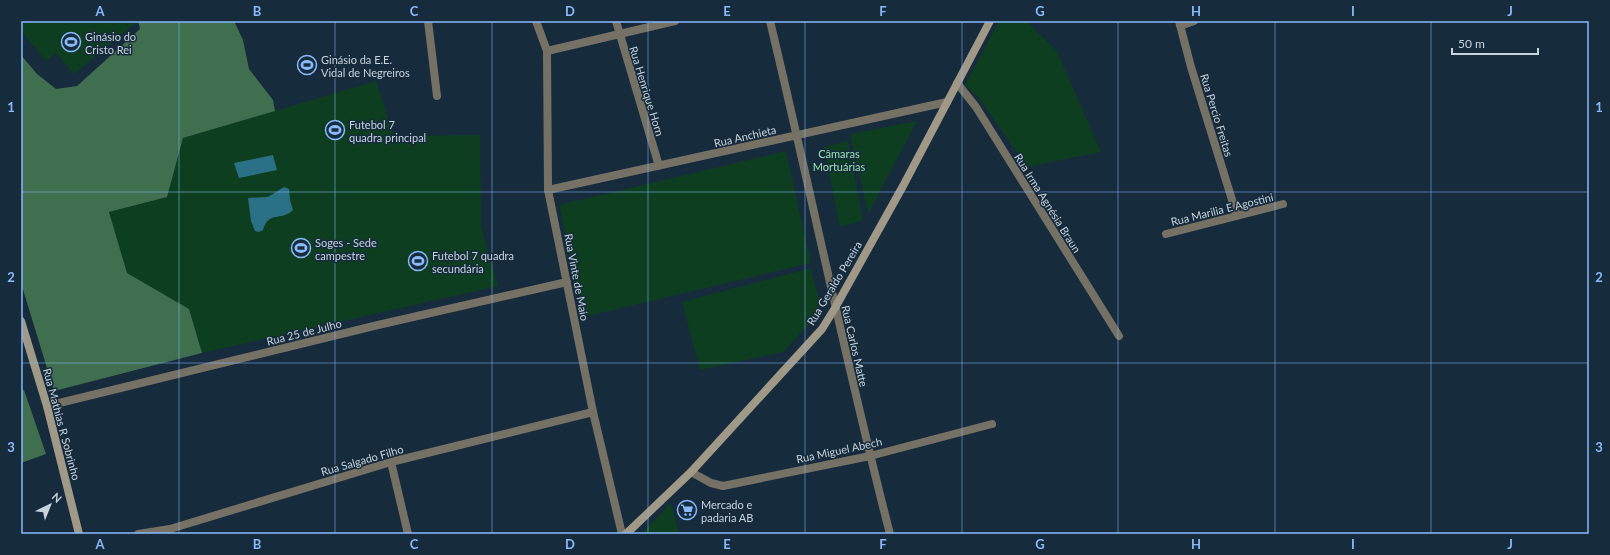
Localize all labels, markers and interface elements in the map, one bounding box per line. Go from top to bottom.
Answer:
text: A [94,3,105,19]
text: B [253,3,262,19]
text: C [410,3,419,19]
text: D [565,3,575,19]
text: E [723,3,731,19]
text: F [879,3,887,19]
text: G [1035,3,1045,19]
text: H [1191,3,1201,19]
text: I [1351,3,1355,19]
text: J [1507,3,1513,19]
place label: Ginásio do Cristo Rei [85,30,136,56]
scale bar [1452,30,1538,56]
sports icon: Ginásio do Cristo Rei [60,31,82,53]
text: 50 m [1458,36,1485,51]
street label: Rua Henrique Horn [627,44,667,138]
place label: Ginásio da E.E. Vidal de Negreiros [321,53,410,79]
sports icon: Ginásio da E.E. Vidal de Negreiros [296,54,318,76]
street label: Rua Percio Freitas [1198,72,1236,158]
text: 1 [7,99,15,115]
text: 1 [1595,99,1603,115]
place label: Futebol 7 quadra principal [349,118,426,144]
sports icon: Futebol 7 quadra principal [324,119,346,141]
street label: Rua Anchieta [713,123,777,149]
park label: Câmaras Mortuárias [813,147,866,173]
street label: Rua Irma Agnésia Braun [1012,151,1084,255]
street label: Rua Marilia E Agostini [1169,190,1275,228]
street label: Rua Vinte de Maio [562,232,592,322]
place label: Soges - Sede campestre [315,236,377,262]
sports icon: Soges - Sede campestre [290,237,312,259]
street label: Rua Geraldo Pereira [804,239,864,327]
place label: Futebol 7 quadra secundária [432,249,514,275]
sports icon: Futebol 7 quadra secundária [407,250,429,272]
text: 2 [7,269,15,285]
text: 2 [1595,269,1603,285]
street label: Rua Carlos Matte [839,304,871,388]
street label: Rua 25 de Julho [265,316,343,348]
street label: Rua Mathias R Sobrinho [41,367,83,481]
street label: Rua Miguel Abech [795,435,883,465]
text: 3 [7,439,15,455]
text: 3 [1595,439,1603,455]
street label: Rua Salgado Filho [319,442,405,478]
north arrow [30,485,70,525]
text: N [50,490,65,505]
place label: Mercado e padaria AB [701,498,753,524]
supermarket icon: Mercado e padaria AB [676,499,698,521]
text: A [94,536,105,552]
text: B [253,536,262,552]
text: C [410,536,419,552]
text: D [565,536,575,552]
text: E [723,536,731,552]
text: F [879,536,887,552]
text: G [1035,536,1045,552]
text: H [1191,536,1201,552]
text: I [1351,536,1355,552]
text: J [1507,536,1513,552]

